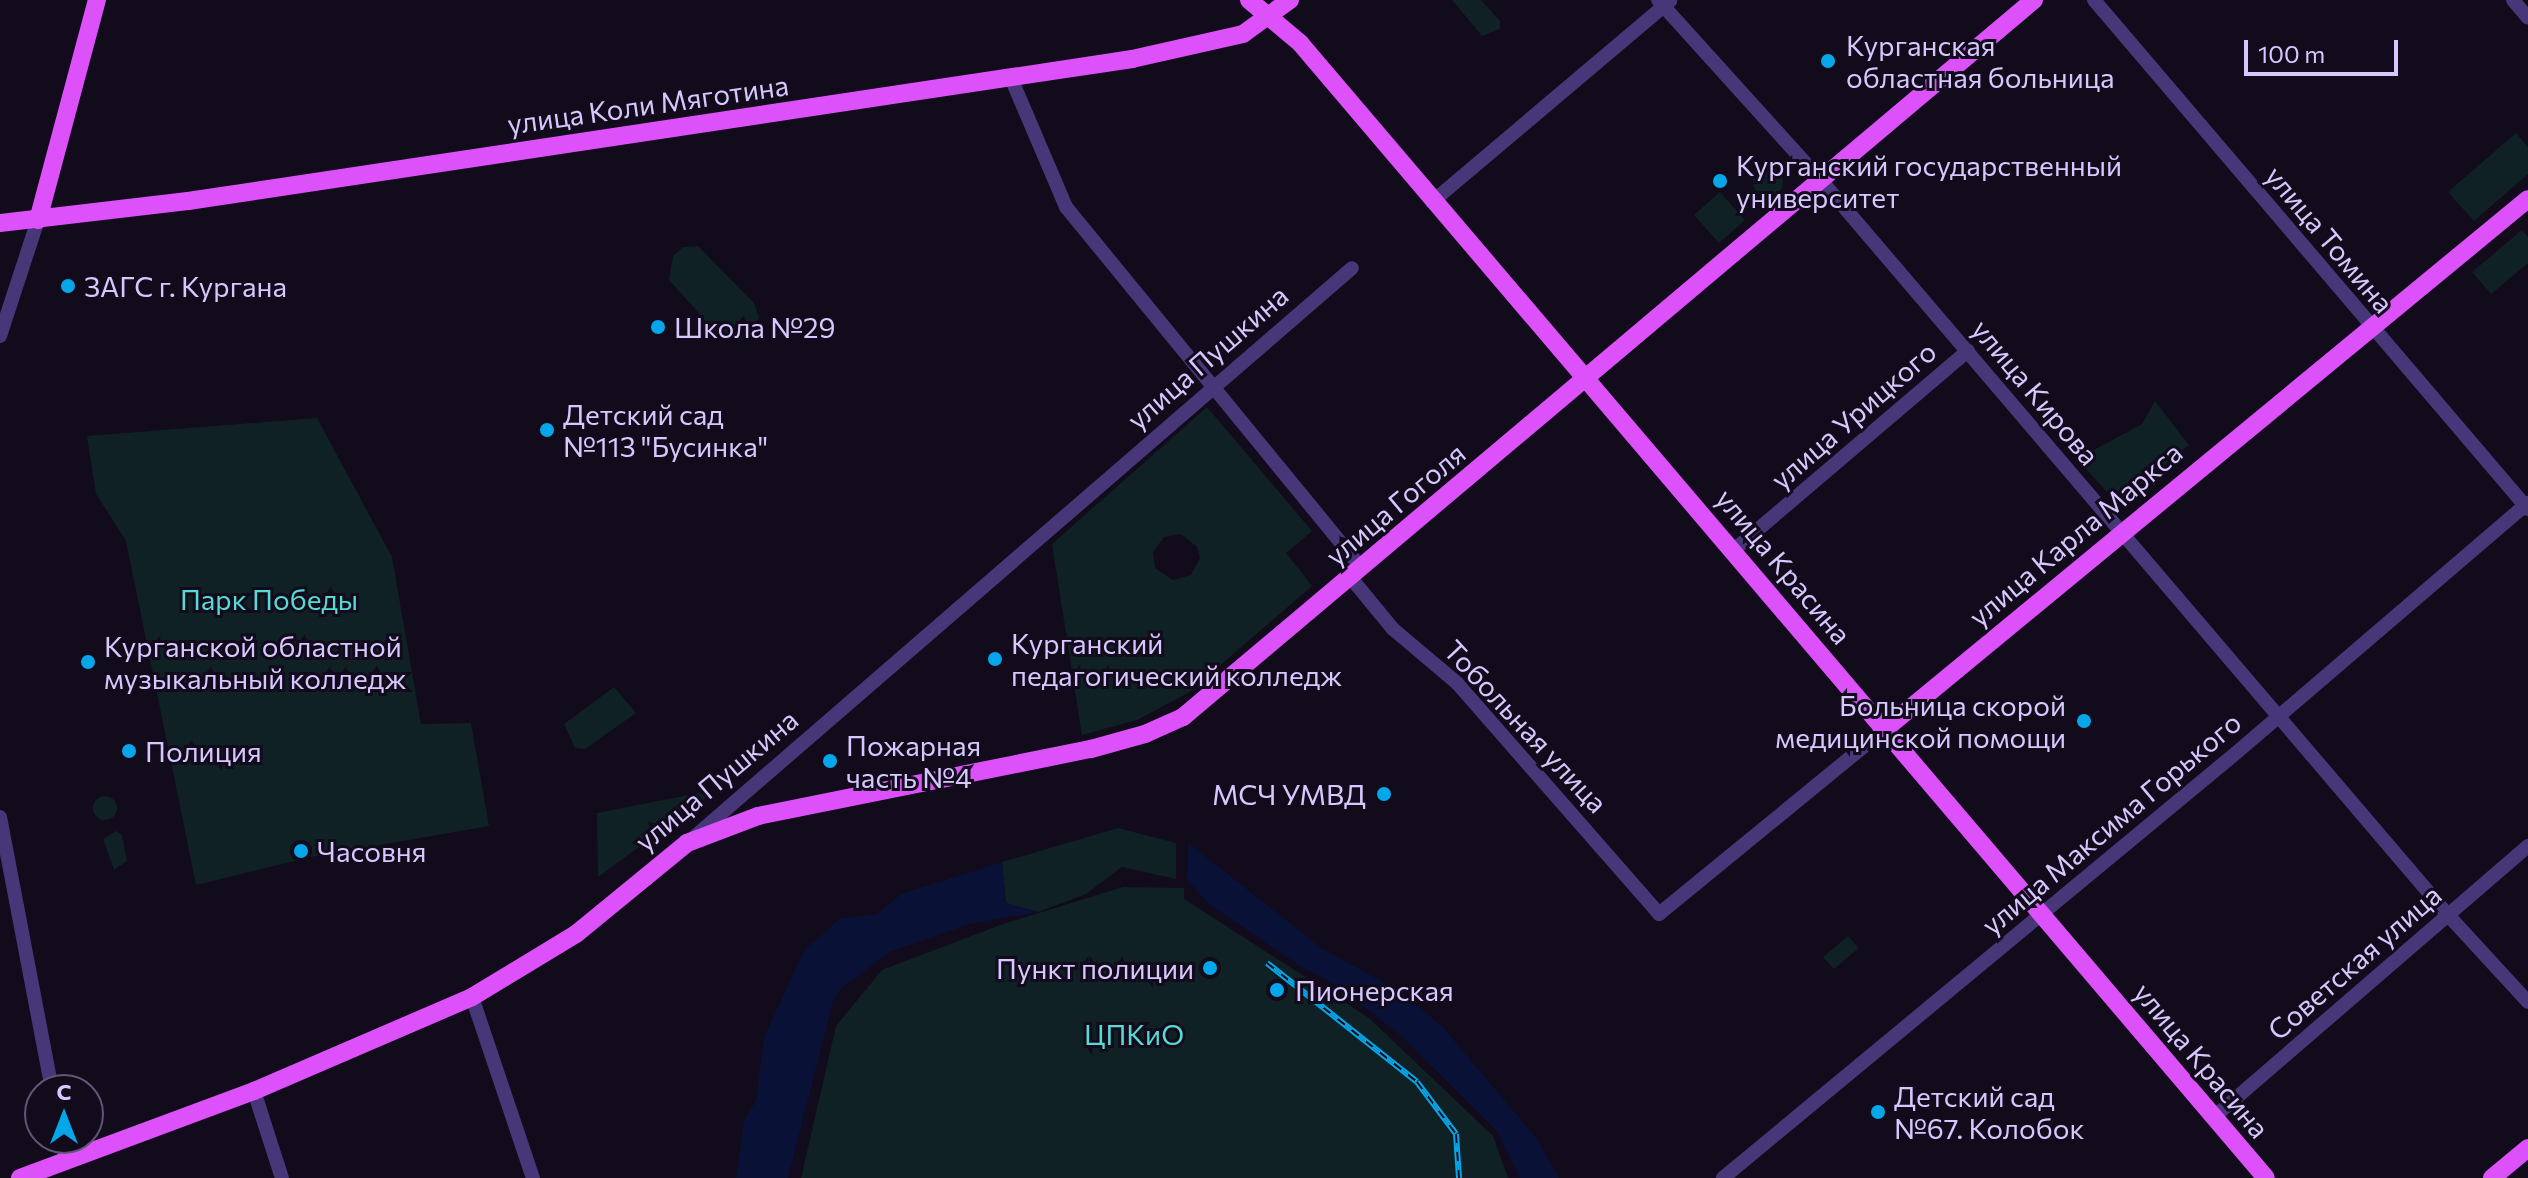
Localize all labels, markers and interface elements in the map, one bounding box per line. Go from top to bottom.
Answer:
scale bar [2248,24,2402,74]
place label: Курганская областная больница [1846,28,2115,94]
text: 100 m [2258,39,2325,68]
marker: Курганская областная больница [1817,50,1839,72]
street label: улица Коли Мяготина [505,68,791,140]
place label: Курганский государственный университет [1736,148,2122,214]
street label: улица Томина [2259,159,2401,319]
marker: Курганский государственный университет [1711,172,1729,190]
place label: ЗАГС г. Кургана [84,269,287,303]
marker: ЗАГС г. Кургана [59,277,77,295]
street label: улица Пушкина [1120,278,1294,436]
place label: Школа №29 [674,310,835,344]
street label: улица Кирова [1966,313,2106,471]
marker: Школа №29 [649,318,667,336]
street label: улица Урицкого [1764,334,1942,496]
place label: Детский сад №113 "Бусинка" [563,397,768,463]
marker: Детский сад №113 "Бусинка" [538,421,556,439]
street label: улица Карла Маркса [1962,435,2188,633]
street label: улица Гоголя [1318,436,1472,572]
street label: улица Красина [1709,482,1859,650]
park label: Парк Победы [180,582,358,616]
place label: Курганский педагогический колледж [1011,626,1342,692]
place label: Курганской областной музыкальный колледж [104,629,406,695]
street label: Тобольная улица [1437,633,1615,819]
marker: Курганский педагогический колледж [986,650,1004,668]
marker: Курганской областной музыкальный колледж [79,653,97,671]
place label: Больница скорой медицинской помощи [1775,688,2066,754]
street label: улица Пушкина [628,702,804,858]
street label: улица Максима Горького [1975,705,2247,941]
marker: Больница скорой медицинской помощи [2073,710,2095,732]
place label: Пожарная часть №4 [846,728,981,794]
place label: Полиция [145,734,262,768]
marker: Полиция [120,742,138,760]
marker: Пожарная часть №4 [821,752,839,770]
place label: МСЧ УМВД [1212,777,1366,811]
marker: МСЧ УМВД [1373,783,1395,805]
place label: Часовня [317,834,427,868]
marker: Часовня [292,842,310,860]
street label: Советская улица [2261,878,2447,1046]
place label: Пункт полиции [996,951,1194,985]
marker: Пункт полиции [1201,959,1219,977]
place label: Пионерская [1295,973,1454,1007]
street label: улица Красина [2127,976,2277,1144]
marker: Пионерская [1266,979,1288,1001]
park label: ЦПКиО [1084,1017,1184,1051]
north arrow [24,1074,104,1154]
text: С [56,1078,72,1105]
place label: Детский сад №67. Колобок [1894,1079,2086,1145]
marker: Детский сад №67. Колобок [1869,1103,1887,1121]

